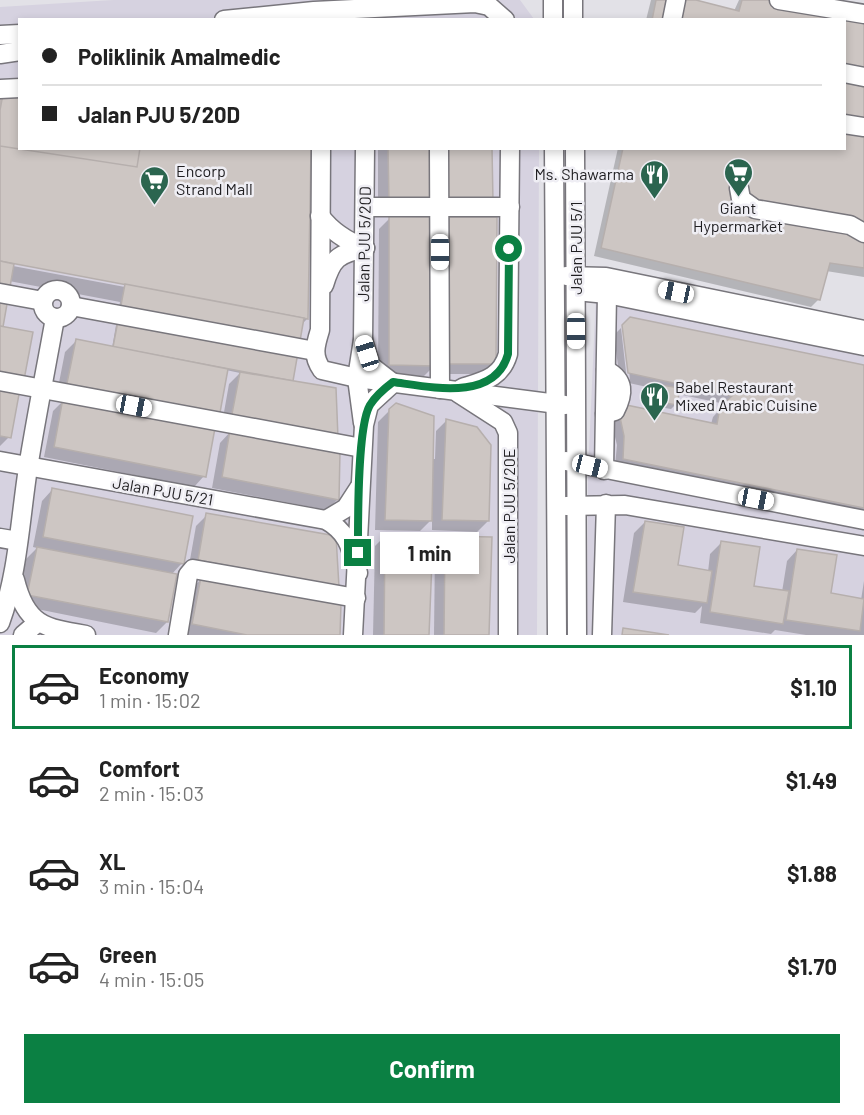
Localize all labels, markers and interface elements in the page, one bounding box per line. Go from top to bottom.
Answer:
text: Poliklinik Amalmedic [78,43,281,69]
text: Jalan PJU 5/20D [78,101,240,127]
supermarket icon: Giant Hypermarket [722,156,754,198]
restaurant icon: Ms. Shawarma [639,158,671,200]
place label: Encorp Strand Mall [176,161,253,198]
supermarket icon: Encorp Strand Mall [139,164,171,206]
place label: Ms. Shawarma [534,164,634,183]
street label: Jalan PJU 5/20D [353,186,374,302]
place label: Giant Hypermarket [693,198,783,235]
street label: Jalan PJU 5/1 [566,201,585,295]
car [431,234,449,270]
route start [495,235,522,262]
car [657,279,695,305]
car [567,313,585,349]
car [353,333,381,373]
place label: Babel Restaurant Mixed Arabic Cuisine [675,377,817,414]
restaurant icon: Babel Restaurant Mixed Arabic Cuisine [638,380,670,422]
car [115,394,153,418]
street label: Jalan PJU 5/20E [499,448,518,564]
car [570,453,610,479]
street label: Jalan PJU 5/21 [111,472,215,509]
car [737,487,775,511]
callout: 1 min [379,532,478,574]
route end [344,539,371,566]
text: 1 min [408,541,451,565]
icon: car [27,660,81,714]
text: Economy [99,662,189,688]
text: $1.10 [790,674,837,700]
text: 1 min · 15:02 [99,688,201,712]
icon: car [27,753,81,807]
text: Comfort [99,755,180,781]
text: $1.49 [786,767,837,793]
text: 2 min · 15:03 [99,781,204,805]
icon: car [27,846,81,900]
text: XL [99,848,125,874]
text: $1.88 [787,860,837,886]
text: 3 min · 15:04 [99,874,204,898]
icon: car [27,939,81,993]
text: Green [99,941,157,967]
text: $1.70 [787,953,837,979]
text: 4 min · 15:05 [99,967,204,991]
button: Confirm [24,1034,840,1103]

